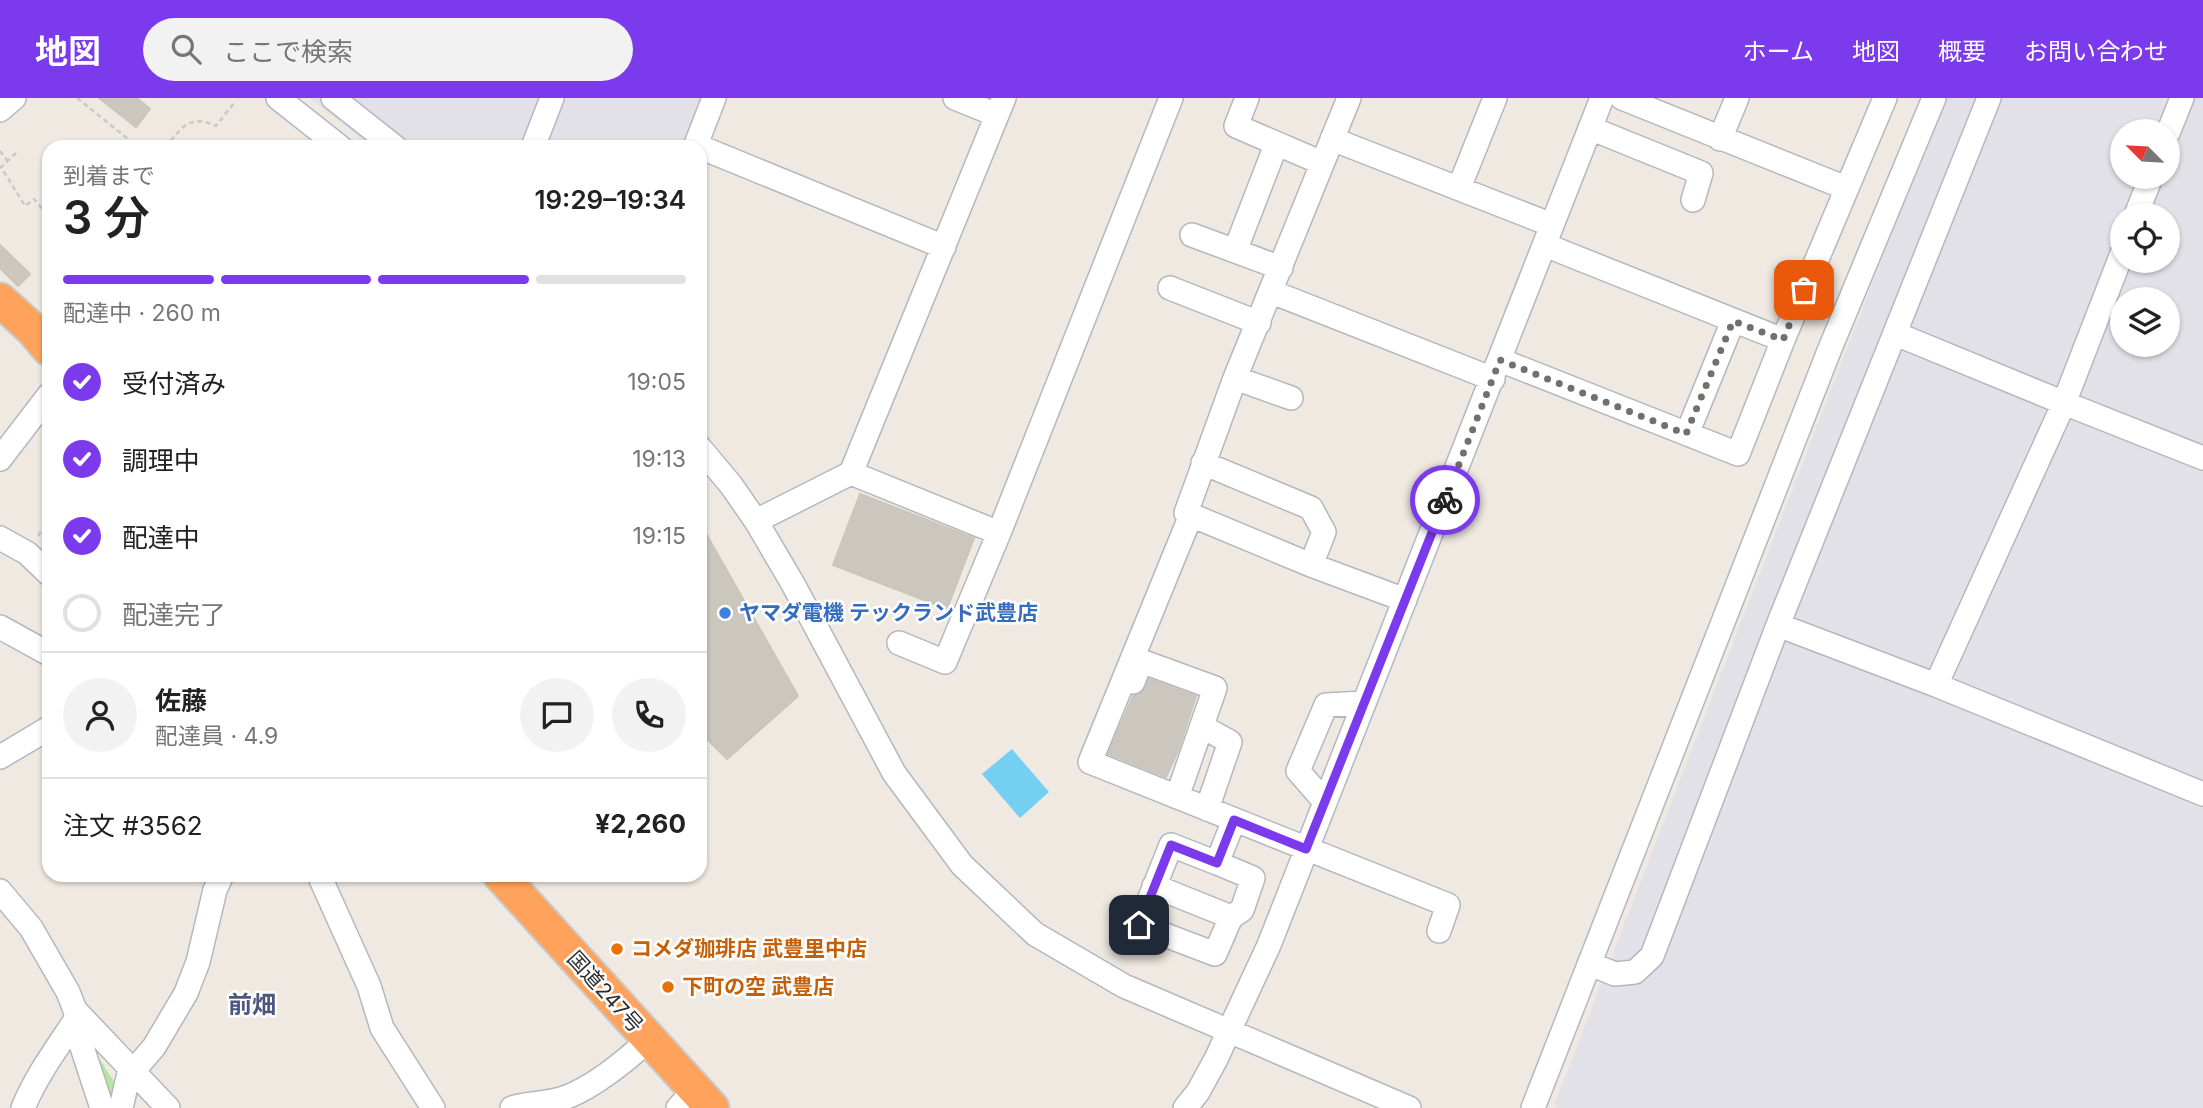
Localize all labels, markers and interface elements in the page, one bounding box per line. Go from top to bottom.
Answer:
search box [143,18,633,81]
icon: search [167,30,205,68]
text: 地図 [35,31,101,71]
text: ここで検索 [223,36,353,67]
text: ホーム [1743,37,1814,66]
text: 地図 [1852,37,1900,66]
text: 概要 [1938,37,1986,66]
text: お問い合わせ [2024,37,2168,66]
north arrow [2110,119,2180,189]
map controls [2110,119,2180,357]
text: 到着まで [63,162,155,190]
text: 19:29–19:34 [534,184,686,215]
text: 3 分 [63,189,150,245]
button: locate [2110,203,2180,273]
pin [1774,260,1834,320]
icon: bag [1785,271,1823,309]
button: layers [2110,287,2180,357]
text: 配達中 · 260 m [63,299,221,327]
icon: check [63,363,101,401]
text: 受付済み [122,368,226,399]
text: 19:05 [627,368,686,396]
icon: check [63,440,101,478]
text: 調理中 [122,445,200,476]
text: 19:13 [632,445,686,473]
courier [1410,465,1480,535]
icon: bike [1426,481,1464,519]
icon: check [63,517,101,555]
text: 配達中 [122,522,200,553]
text: 19:15 [632,522,686,550]
text: 配達完了 [122,599,226,630]
place label: ヤマダ電機 テックランド武豊店 [739,600,1038,625]
marker: ヤマダ電機 テックランド武豊店 [717,605,733,621]
button: person [63,678,137,752]
button: chat [520,678,594,752]
button: phone [612,678,686,752]
text: 佐藤 [155,685,207,716]
text: 配達員 · 4.9 [155,722,278,750]
text: ¥2,260 [595,808,686,839]
text: 注文 #3562 [63,810,203,841]
pin [1109,895,1169,955]
icon: home [1120,906,1158,944]
place label: コメダ珈琲店 武豊里中店 [631,936,867,961]
marker: コメダ珈琲店 武豊里中店 [609,941,625,957]
street label: 国道247号 [562,946,648,1038]
place label: 下町の空 武豊店 [682,974,834,999]
marker: 下町の空 武豊店 [660,979,676,995]
district label: 前畑 [228,990,276,1019]

